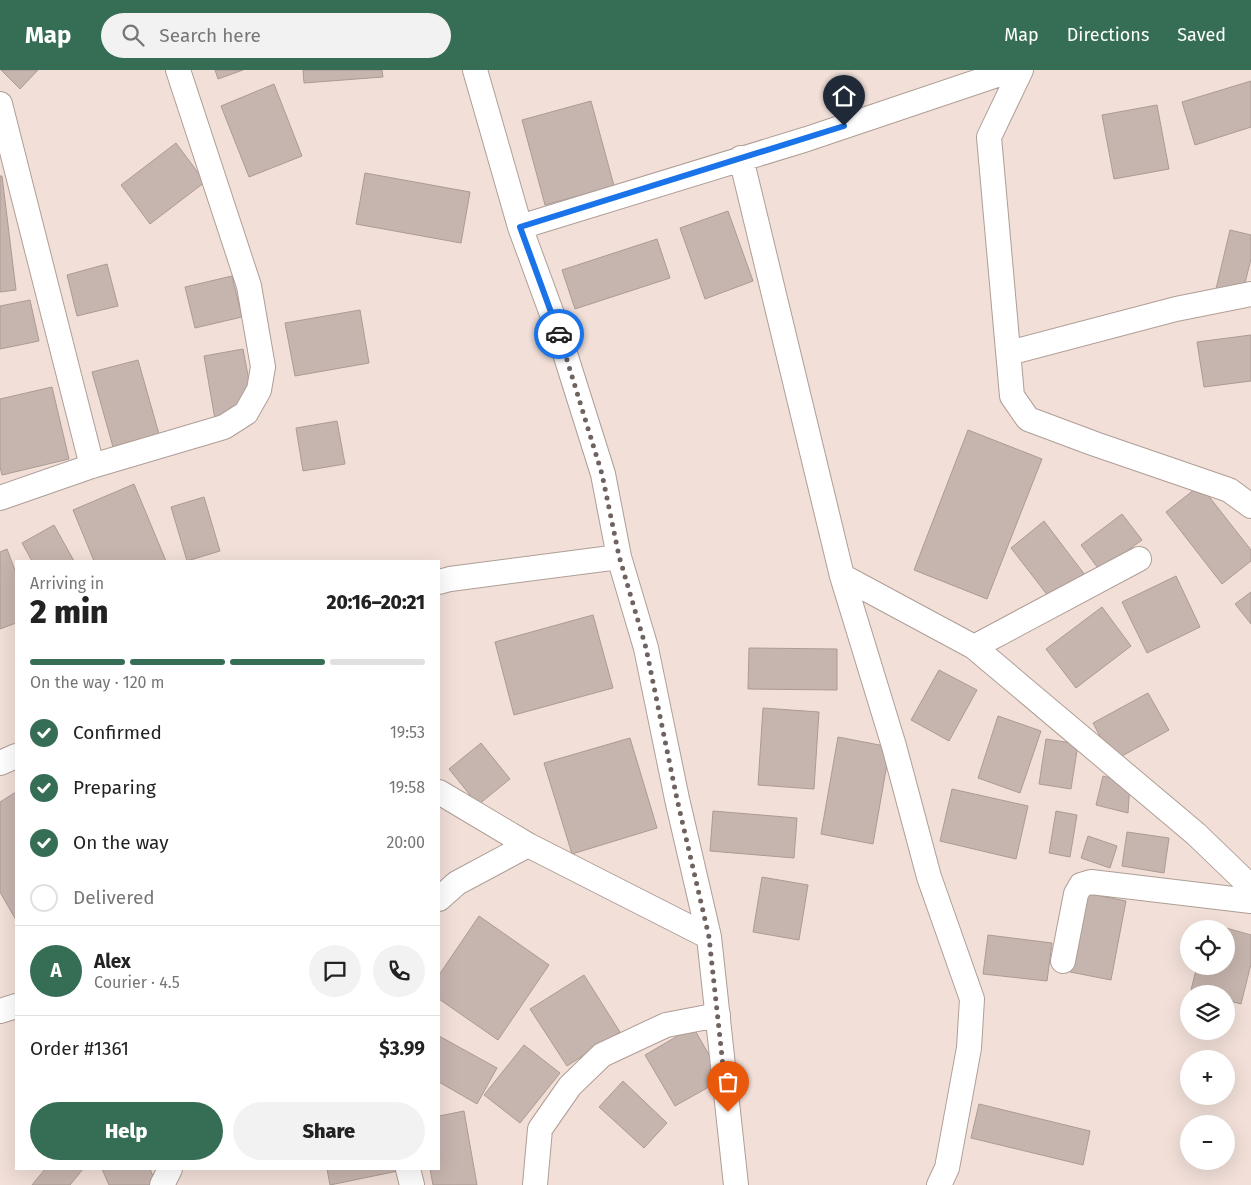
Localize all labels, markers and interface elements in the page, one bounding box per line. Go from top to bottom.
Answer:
search box [101,13,451,58]
text: Map [25,21,71,49]
icon: search [119,21,147,49]
text: Search here [159,24,261,47]
text: Map [1004,24,1039,46]
text: Directions [1067,24,1149,46]
text: Saved [1177,24,1226,46]
pin [823,75,865,126]
icon: home [830,82,858,110]
courier [534,309,584,359]
icon: car [545,320,573,348]
text: Arriving in [30,574,104,593]
text: 20:16–20:21 [327,591,425,614]
text: 2 min [30,593,108,631]
text: On the way · 120 m [30,673,164,692]
icon: check [30,719,58,747]
text: Confirmed [73,721,162,744]
text: 19:53 [390,723,425,742]
icon: check [30,774,58,802]
text: Preparing [73,776,156,799]
text: 19:58 [389,778,425,797]
icon: check [30,829,58,857]
text: On the way [73,831,169,854]
text: 20:00 [386,833,425,852]
text: Delivered [73,886,155,909]
map controls [1180,920,1235,1170]
button: locate [1180,920,1235,975]
button: chat [309,945,361,997]
button: phone [373,945,425,997]
text: Alex [94,950,131,973]
text: A [50,959,62,982]
text: Courier · 4.5 [94,973,180,992]
button: layers [1180,985,1235,1040]
text: Order #1361 [30,1037,129,1060]
text: $3.99 [379,1037,425,1060]
button: + [1180,1050,1235,1105]
pin [707,1061,749,1112]
icon: bag [714,1068,742,1096]
button: Help [30,1102,223,1160]
button: Share [233,1102,425,1160]
button: − [1180,1115,1235,1170]

